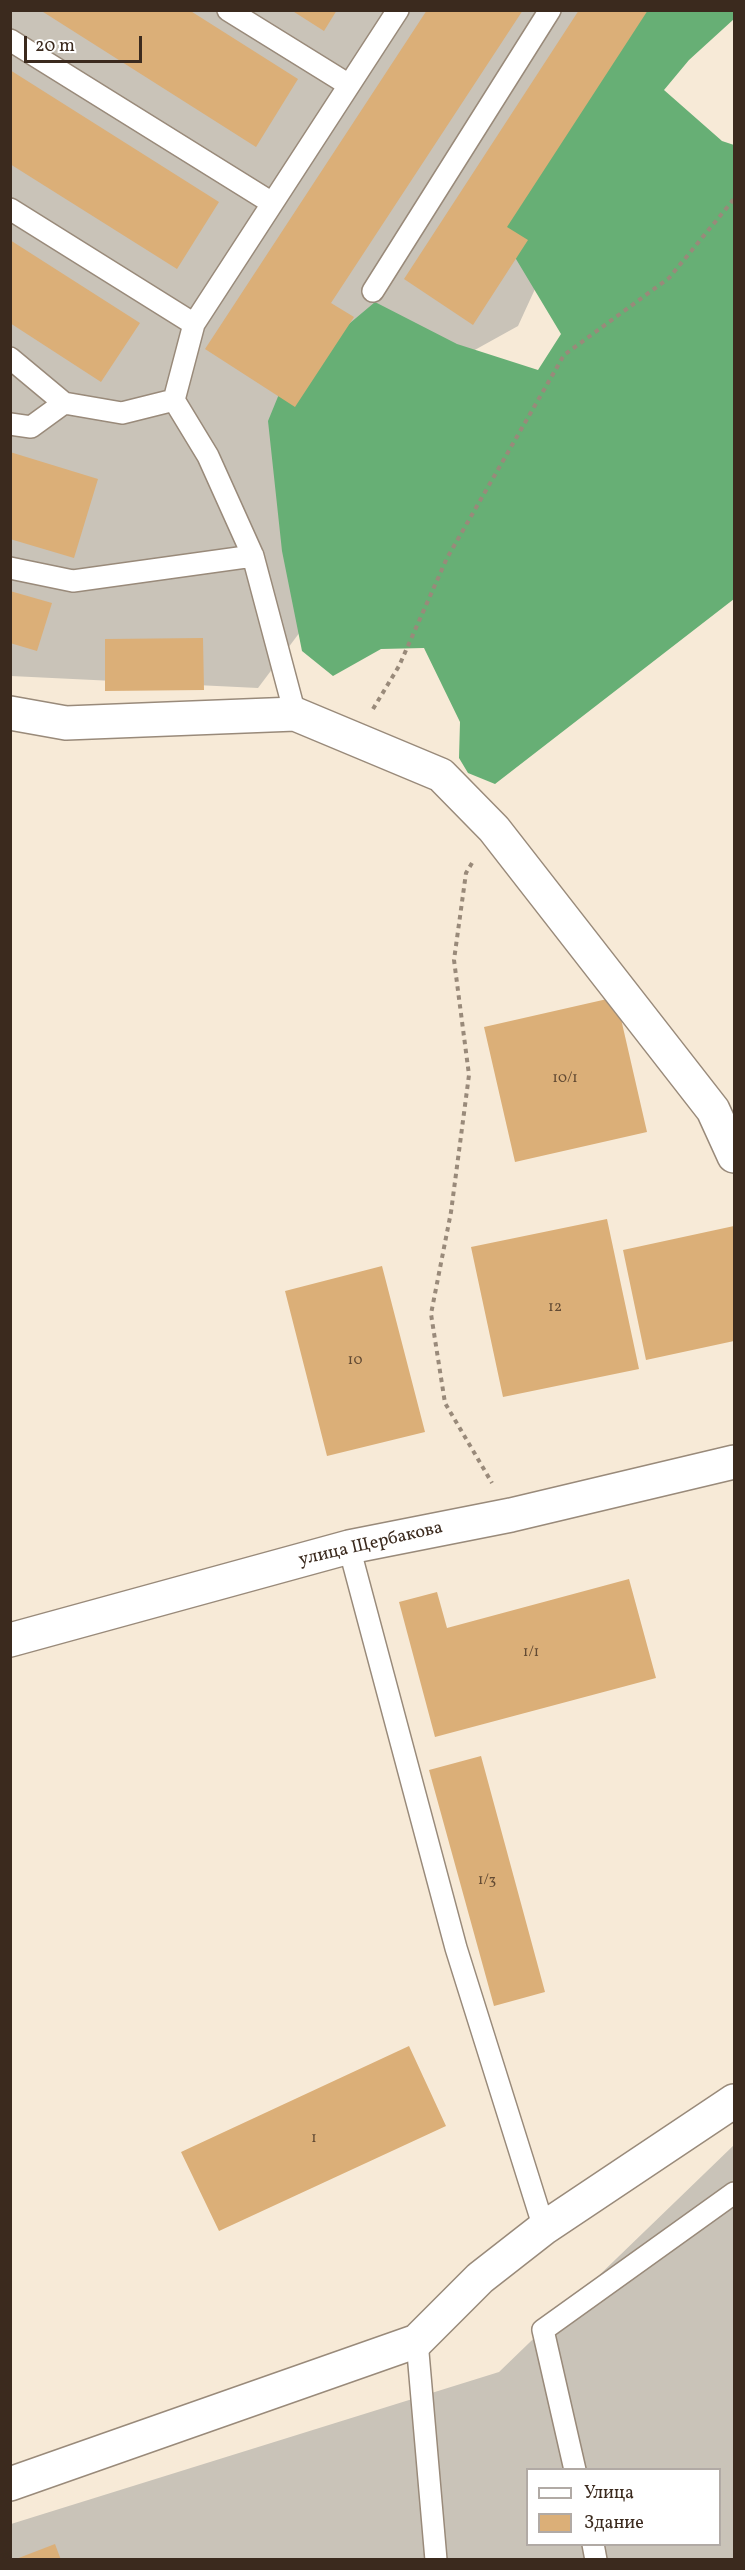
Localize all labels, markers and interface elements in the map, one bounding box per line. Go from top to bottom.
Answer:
scale bar [27,24,146,62]
text: 20 m [35,34,75,59]
house number: 10/1 [552,1070,578,1088]
house number: 12 [548,1299,562,1317]
house number: 10 [348,1352,362,1370]
street label: улица Щербакова [297,1518,445,1572]
house number: 1/1 [523,1644,539,1662]
house number: 1/3 [478,1872,496,1890]
house number: 1 [311,2130,317,2148]
legend [526,2468,721,2546]
text: Улица [584,2481,634,2506]
text: Здание [584,2511,644,2536]

